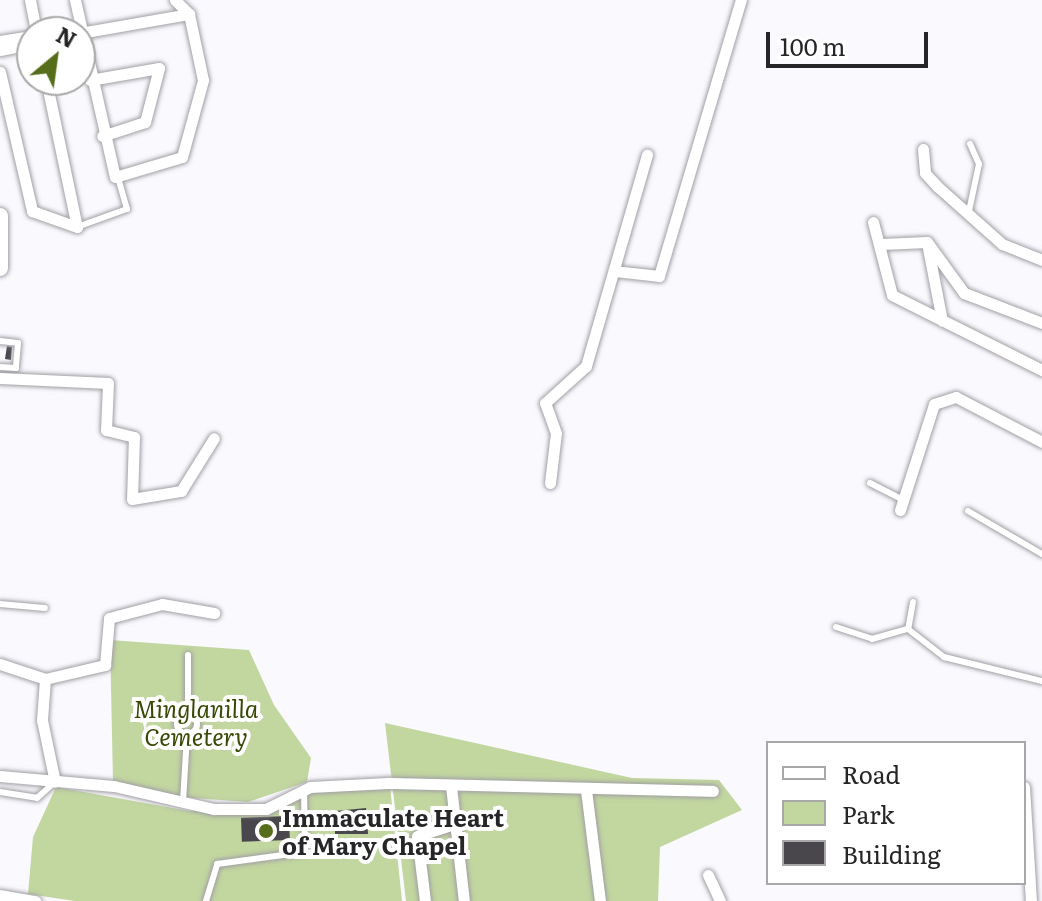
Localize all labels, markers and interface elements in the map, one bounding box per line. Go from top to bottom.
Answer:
north arrow [16,16,96,96]
scale bar [770,16,932,66]
text: N [51,17,83,55]
text: 100 m [780,28,846,63]
park label: Minglanilla Cemetery [134,694,258,750]
legend [766,741,1026,885]
text: Road [842,756,900,791]
text: Park [842,796,895,831]
place label: Immaculate Heart of Mary Chapel [282,803,504,859]
marker: Immaculate Heart of Mary Chapel [257,822,275,840]
text: Building [842,836,941,871]

